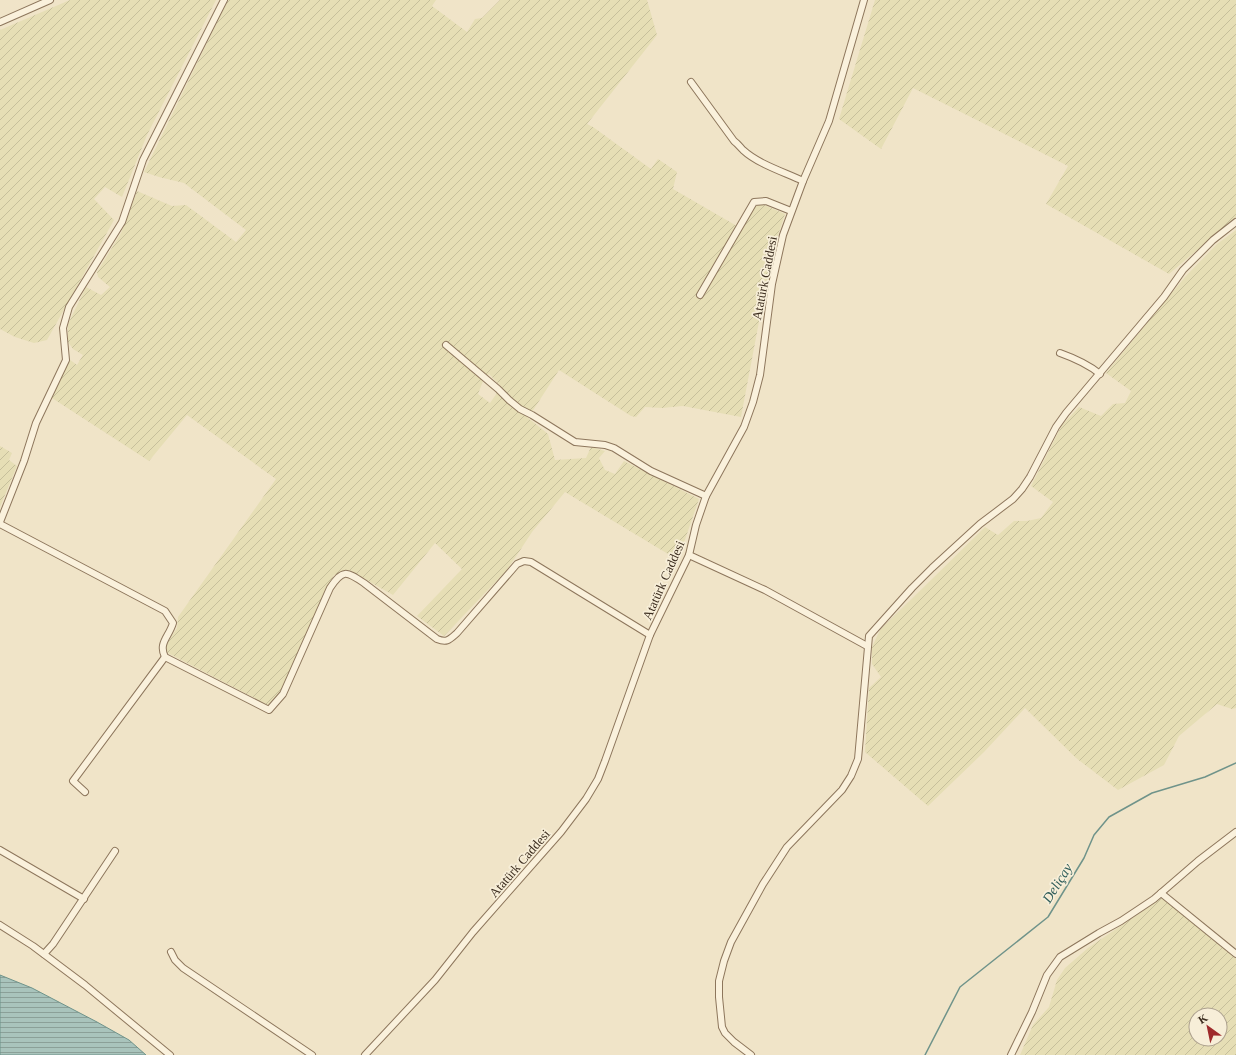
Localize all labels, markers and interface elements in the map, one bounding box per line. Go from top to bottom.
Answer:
street label: Atatürk Caddesi [749,235,780,321]
street label: Atatürk Caddesi [639,538,688,622]
street label: Atatürk Caddesi [486,826,553,900]
water label: Deliçay [1039,860,1076,907]
north arrow [1188,1007,1228,1047]
text: K [1196,1011,1210,1026]

